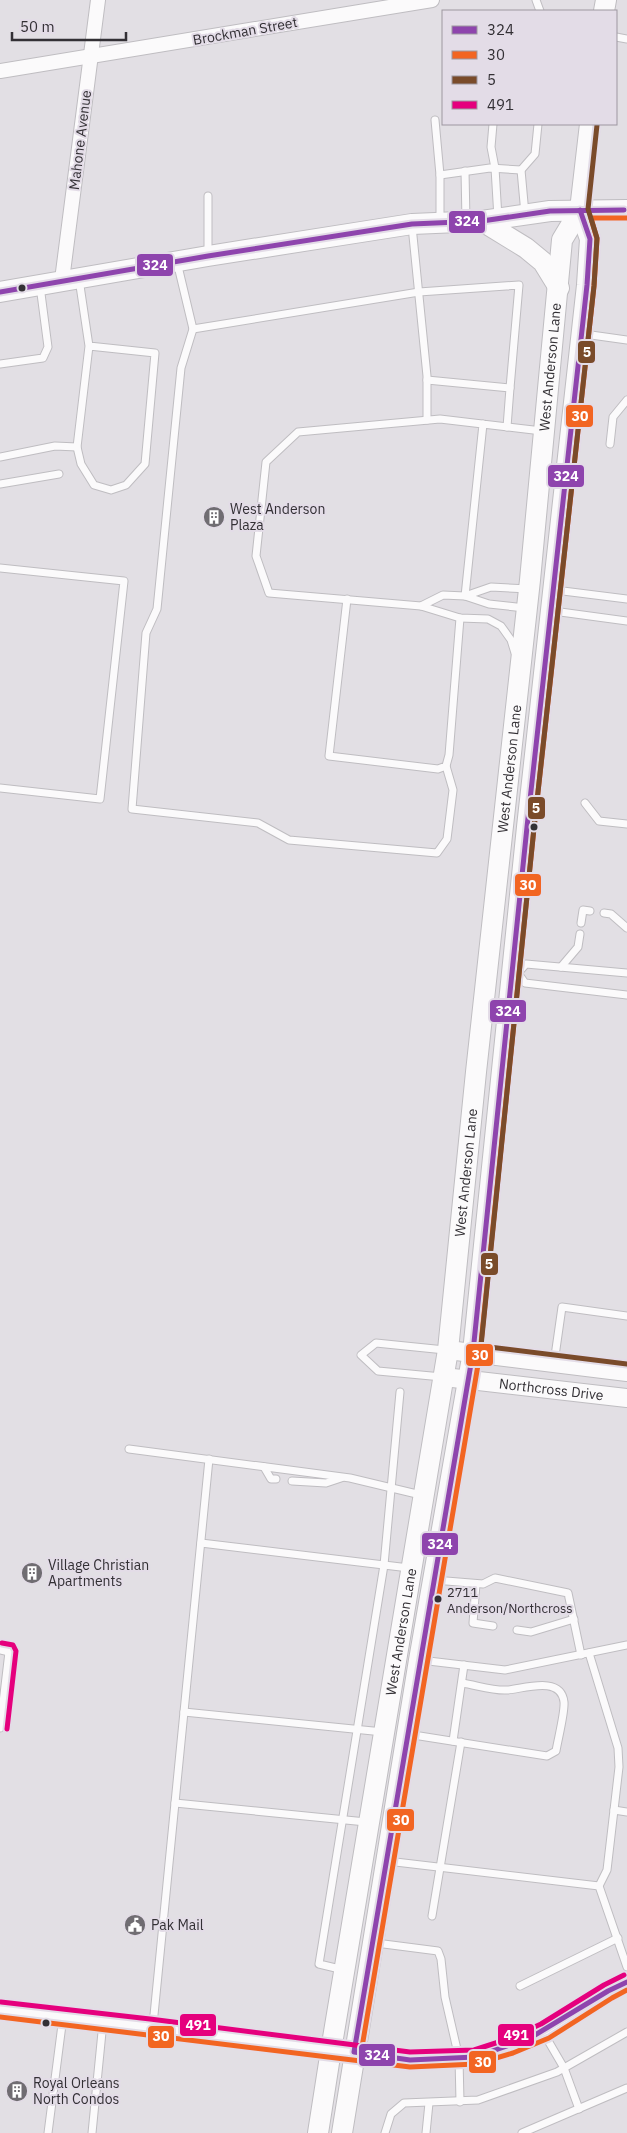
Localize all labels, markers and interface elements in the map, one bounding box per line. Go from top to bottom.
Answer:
scale bar [12,10,126,42]
legend [442,10,617,125]
street label: Brockman Street [191,13,299,49]
text: 50 m [20,17,55,36]
text: 324 [487,20,514,39]
text: 30 [487,45,505,64]
text: 5 [487,70,496,89]
street label: Mahone Avenue [65,89,95,191]
text: 491 [487,95,514,114]
line badge: 324 [448,210,486,234]
text: 324 [454,212,480,230]
line badge: 324 [136,253,174,277]
text: 324 [142,256,168,274]
unlabelled marker [17,283,27,293]
street label: West Anderson Lane [535,302,565,432]
line badge: 5 [577,340,596,364]
text: 5 [583,343,591,361]
line badge: 30 [565,404,594,428]
text: 30 [572,407,588,425]
line badge: 324 [547,464,585,488]
text: 324 [553,467,579,485]
place label: West Anderson Plaza [230,500,325,534]
building icon: West Anderson Plaza [202,505,226,529]
street label: West Anderson Lane [493,704,525,834]
line badge: 5 [527,796,546,820]
text: 5 [532,799,540,817]
unlabelled marker [529,822,539,832]
line badge: 30 [514,873,542,897]
text: 30 [520,876,536,894]
line badge: 324 [489,999,527,1023]
text: 324 [495,1002,521,1020]
street label: West Anderson Lane [450,1107,481,1238]
line badge: 5 [480,1252,499,1276]
text: 5 [485,1255,493,1273]
line badge: 30 [465,1343,494,1367]
text: 30 [472,1346,488,1364]
street label: Northcross Drive [498,1374,605,1404]
line badge: 324 [421,1532,459,1556]
text: 324 [427,1535,453,1553]
place label: Village Christian Apartments [48,1556,149,1590]
building icon: Village Christian Apartments [20,1561,44,1585]
street label: West Anderson Lane [381,1566,420,1697]
place label: 2711 Anderson/Northcross [447,1584,573,1617]
marker: 2711 Anderson/Northcross [433,1594,443,1604]
line badge: 30 [386,1808,415,1832]
text: 30 [393,1811,409,1829]
public building icon: Pak Mail [123,1913,147,1937]
place label: Pak Mail [151,1916,204,1934]
line badge: 491 [179,2013,217,2037]
text: 491 [185,2016,211,2034]
unlabelled marker [41,2018,51,2028]
line badge: 491 [497,2023,535,2047]
line badge: 30 [147,2025,175,2049]
text: 491 [503,2026,529,2044]
text: 30 [153,2027,169,2045]
line badge: 324 [358,2043,396,2067]
text: 324 [364,2046,390,2064]
line badge: 30 [468,2050,497,2074]
text: 30 [475,2053,491,2071]
place label: Royal Orleans North Condos [33,2074,120,2108]
building icon: Royal Orleans North Condos [5,2079,29,2103]

